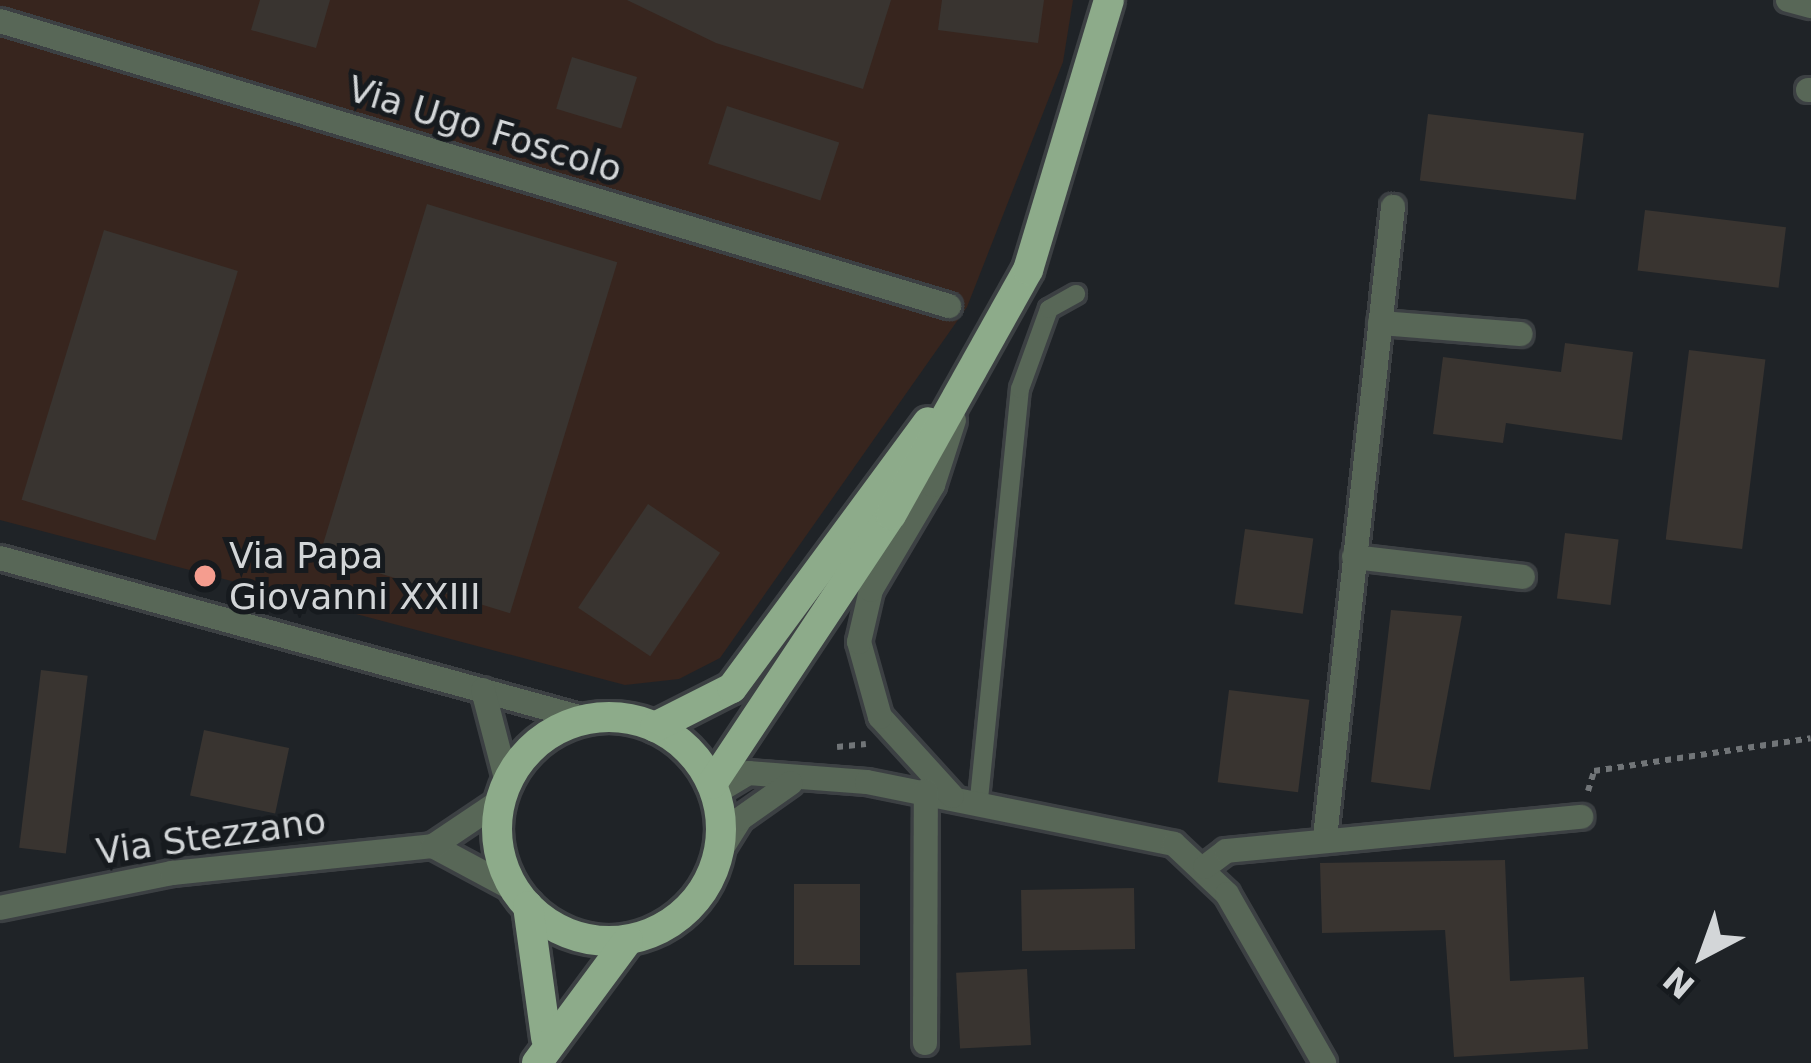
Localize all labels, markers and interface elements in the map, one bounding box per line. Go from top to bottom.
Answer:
street label: Via Ugo Foscolo [343,67,627,191]
place label: Via Papa Giovanni XXIII [229,533,481,618]
marker: Via Papa Giovanni XXIII [192,563,218,589]
street label: Via Stezzano [94,799,328,873]
north arrow [1643,895,1763,1015]
text: N [1656,959,1702,1006]

